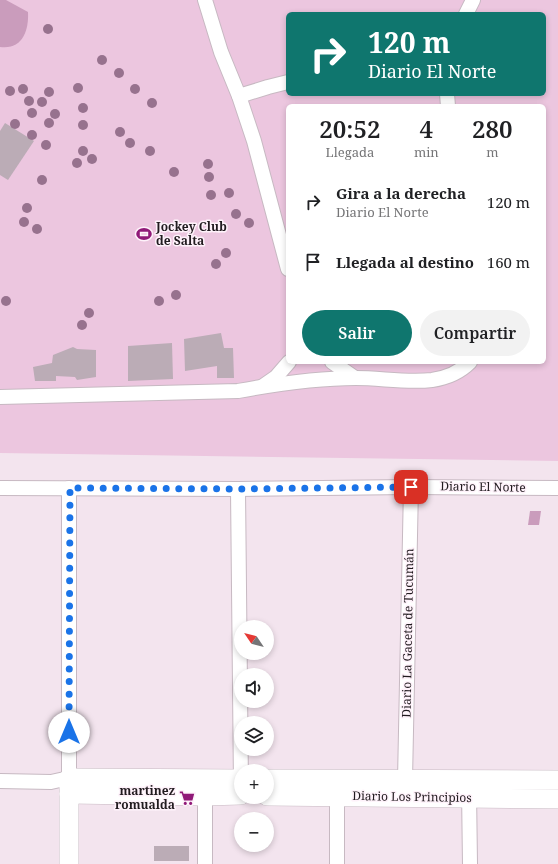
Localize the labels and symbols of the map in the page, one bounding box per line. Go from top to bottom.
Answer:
place label: Jockey Club de Salta [155,218,227,249]
sports icon: Jockey Club de Salta [135,225,153,243]
pin [394,470,428,504]
street label: Diario El Norte [440,477,526,496]
street label: Diario La Gaceta de Tucumán [398,548,417,718]
north arrow [234,620,274,660]
position arrow [48,711,90,753]
place label: martinez romualda [115,782,175,813]
street label: Diario Los Principios [352,787,472,806]
supermarket icon: martinez romualda [178,789,196,807]

